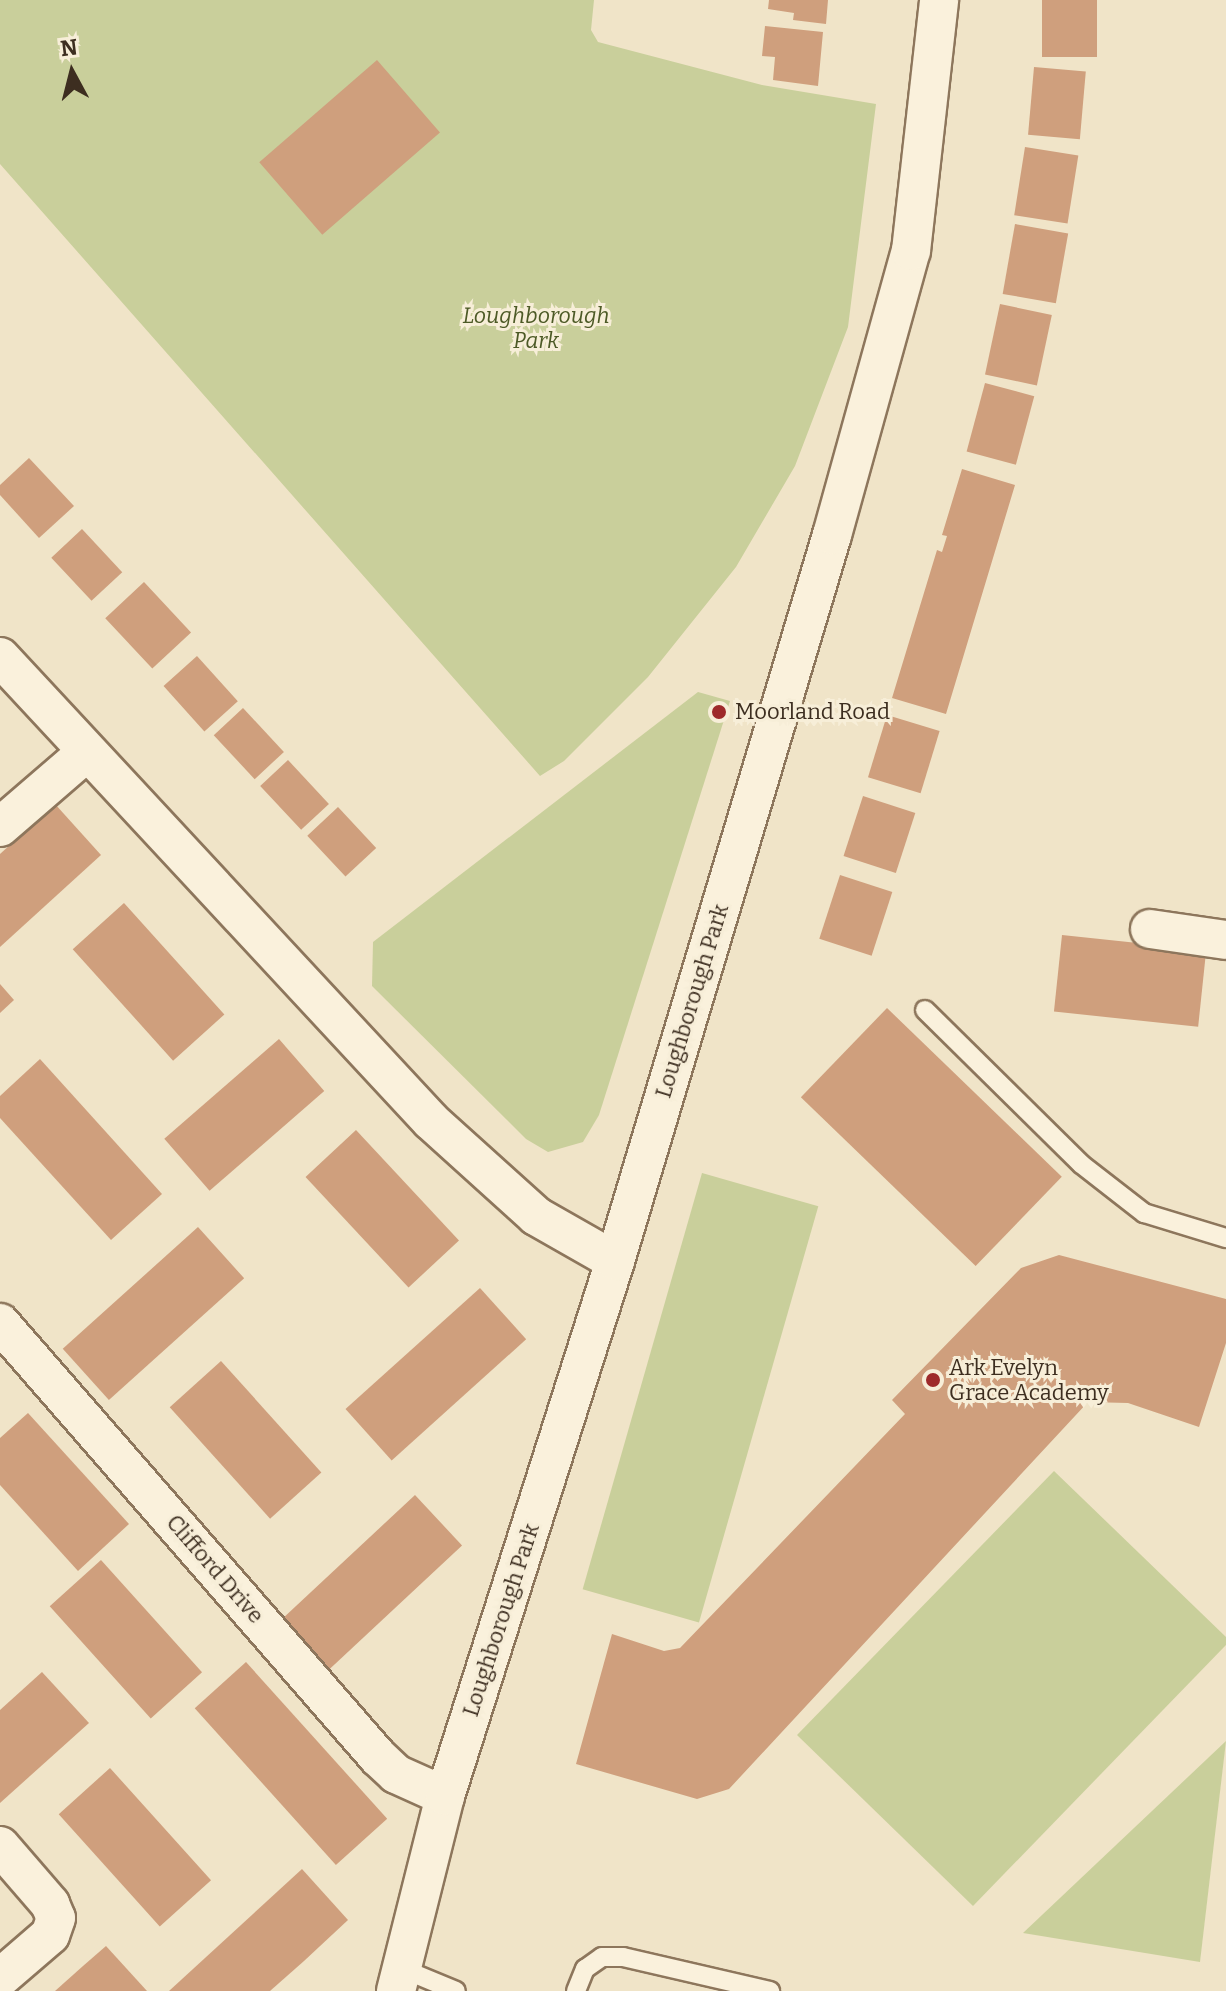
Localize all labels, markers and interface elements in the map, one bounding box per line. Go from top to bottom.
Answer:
north arrow [32,32,112,112]
text: N [59,33,79,62]
park label: Loughborough Park [462,302,610,354]
place label: Moorland Road [735,699,890,725]
marker: Moorland Road [710,703,728,721]
street label: Loughborough Park [650,901,734,1101]
place label: Ark Evelyn Grace Academy [949,1354,1109,1406]
marker: Ark Evelyn Grace Academy [924,1371,942,1389]
street label: Clifford Drive [161,1510,269,1628]
street label: Loughborough Park [457,1520,545,1720]

